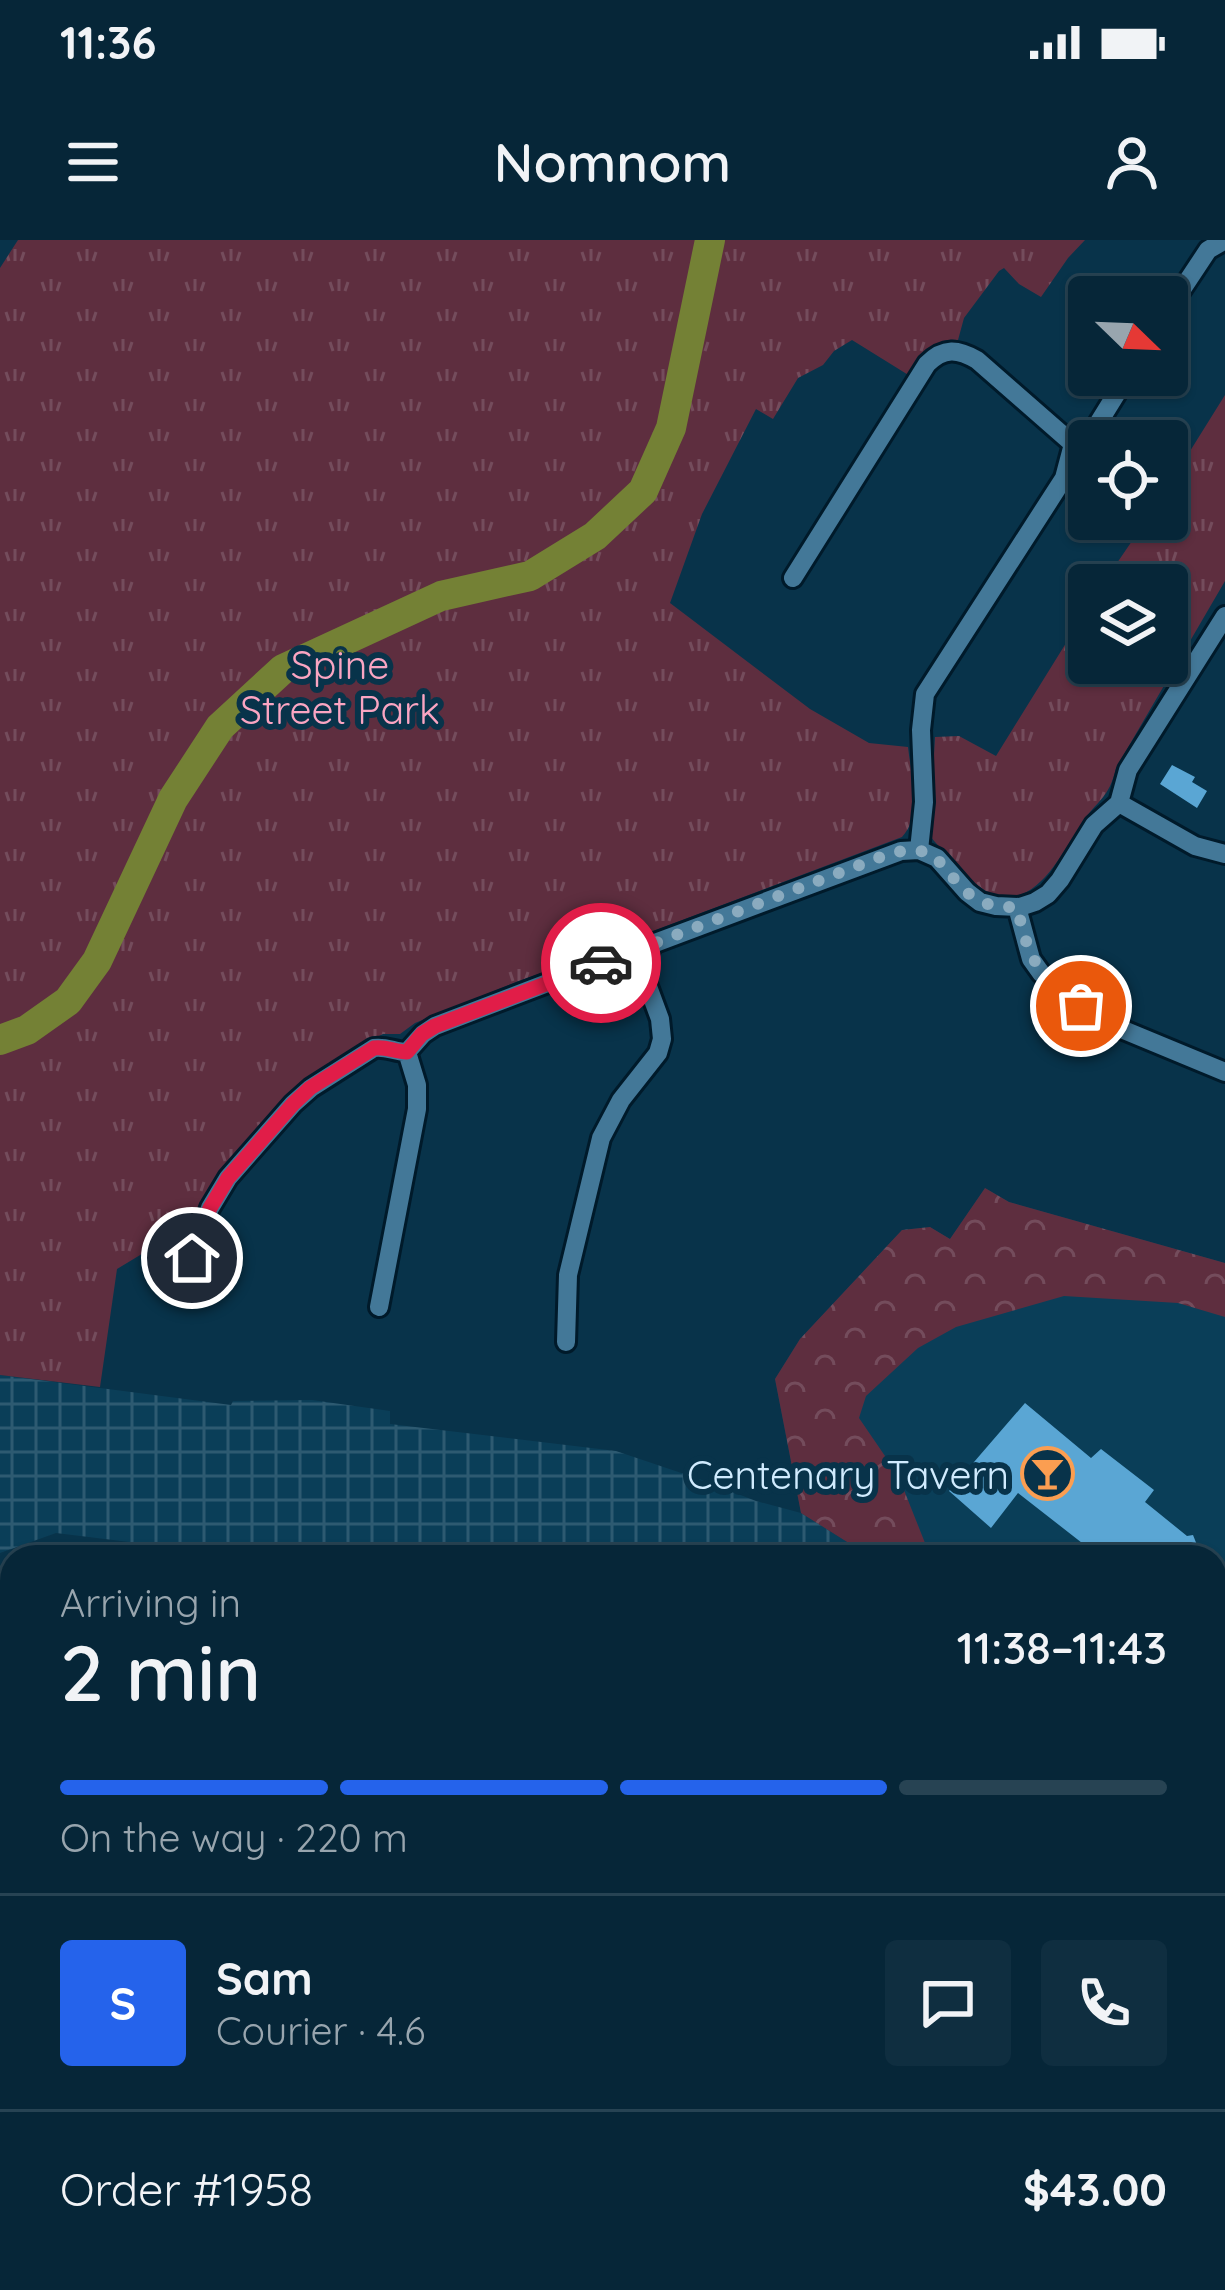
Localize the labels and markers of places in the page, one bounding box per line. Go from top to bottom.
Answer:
pin [1030,955,1132,1057]
pin [141,1207,243,1309]
bar icon: Centenary Tavern [1020,1446,1076,1502]
place label: Centenary Tavern [687,1450,1009,1499]

